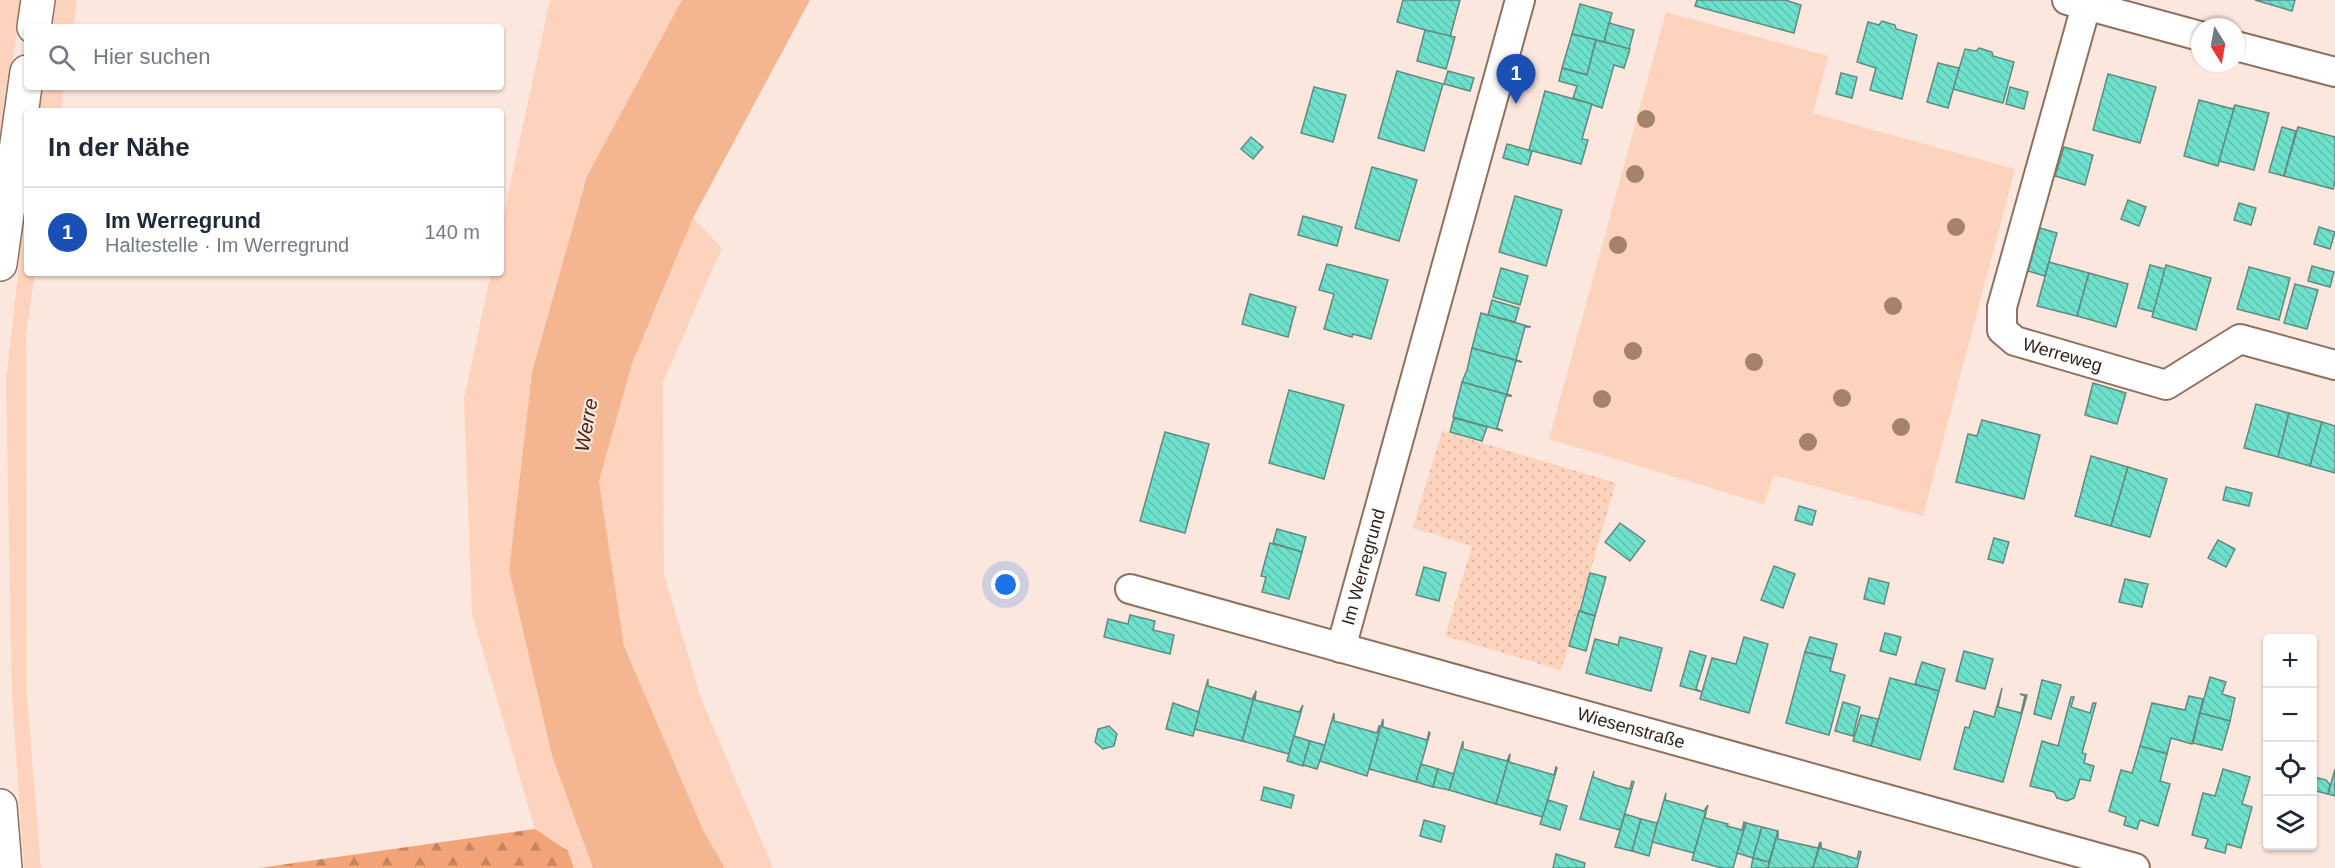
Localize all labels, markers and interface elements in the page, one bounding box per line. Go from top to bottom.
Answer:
north arrow [2191,18,2245,72]
search box [24,24,504,90]
icon: search [45,41,78,74]
text: Hier suchen [93,44,210,69]
pin: 1 [1496,54,1536,104]
text: In der Nähe [48,132,190,162]
text: Im Werregrund [105,208,261,233]
text: 1 [62,221,73,243]
text: 140 m [424,221,480,243]
text: Haltestelle · Im Werregrund [105,234,349,256]
street label: Werreweg [2020,334,2105,376]
water label: Werre [570,396,602,454]
street label: Im Werregrund [1338,507,1389,627]
your location [991,570,1020,599]
map controls [2263,634,2317,850]
button: + [2263,634,2317,688]
button: − [2263,688,2317,742]
street label: Wiesenstraße [1575,704,1687,753]
button: locate [2263,742,2317,796]
button: layers [2263,796,2317,850]

